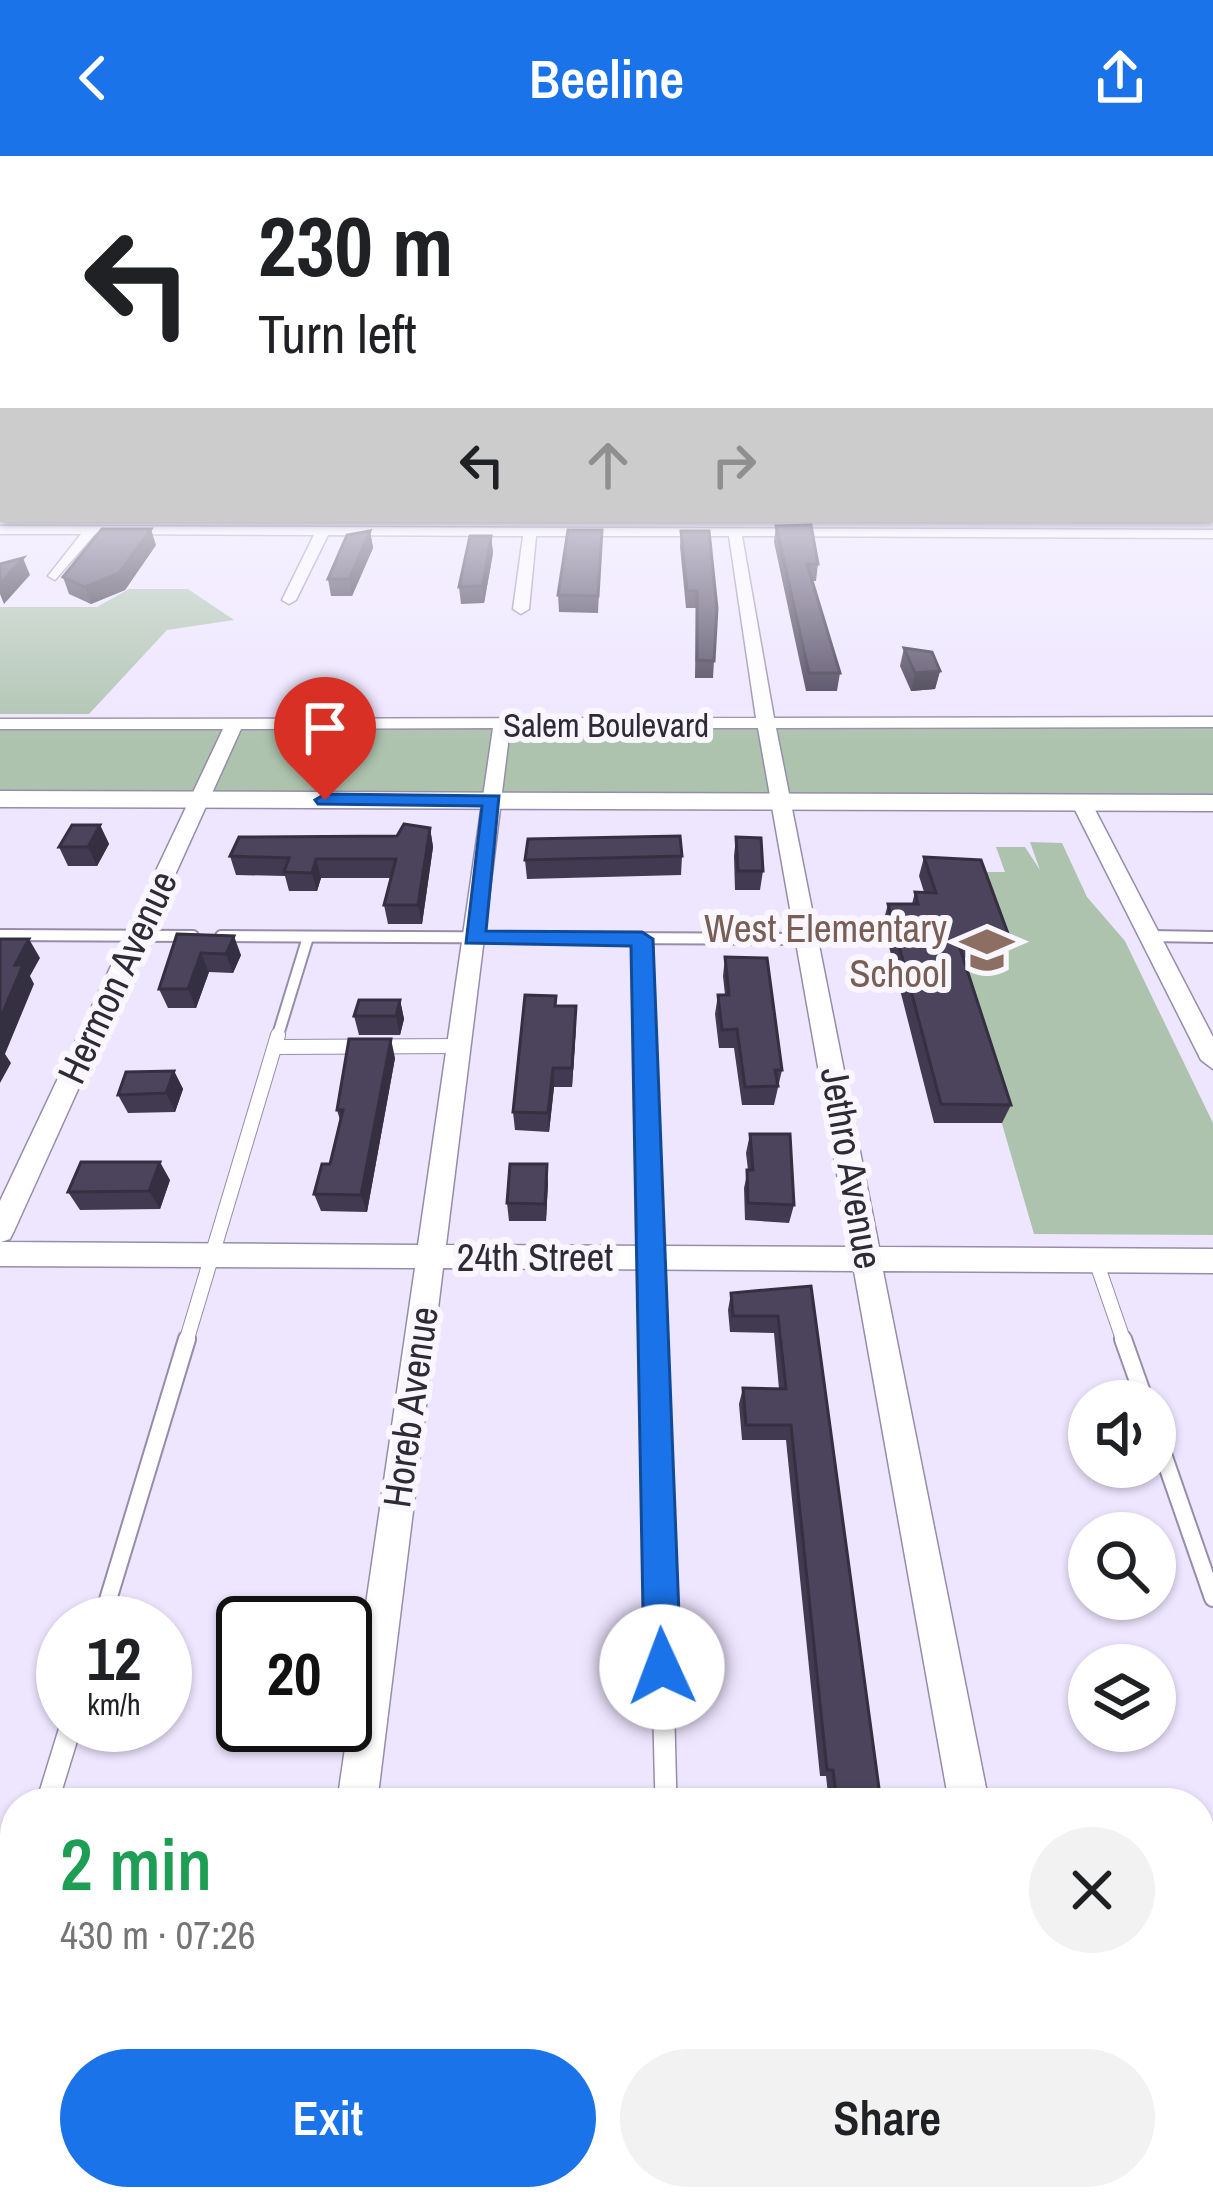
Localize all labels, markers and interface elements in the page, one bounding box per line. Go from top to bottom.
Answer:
text: Beeline [529,42,684,115]
icon: back [60,45,126,111]
icon: share [1087,45,1153,111]
text: 230 m [258,189,453,302]
icon: left [60,204,216,360]
text: Turn left [258,297,417,370]
icon: left [449,432,515,498]
icon: ahead [575,432,641,498]
icon: right [701,432,767,498]
pin [274,677,376,800]
icon: arrive [292,695,358,761]
street label: Salem Boulevard [503,703,709,747]
street label: Hermon Avenue [45,862,189,1092]
place label: West Elementary School [704,902,947,999]
school or university icon: West Elementary School [958,921,1016,979]
street label: Jethro Avenue [809,1063,895,1273]
street label: 24th Street [457,1231,613,1283]
street label: Horeb Avenue [370,1303,450,1511]
map controls [1068,1380,1176,1752]
button: sound [1068,1380,1176,1488]
button: search [1068,1512,1176,1620]
speed limit sign: 20 [216,1596,372,1752]
position arrow [599,1604,725,1730]
text: 12 [87,1618,141,1699]
button: layers [1068,1644,1176,1752]
text: km/h [87,1684,141,1724]
text: 2 min [60,1815,212,1912]
button: close [1029,1827,1155,1953]
text: 430 m · 07:26 [60,1909,256,1961]
button: Exit [60,2049,596,2187]
button: Share [620,2049,1155,2187]

